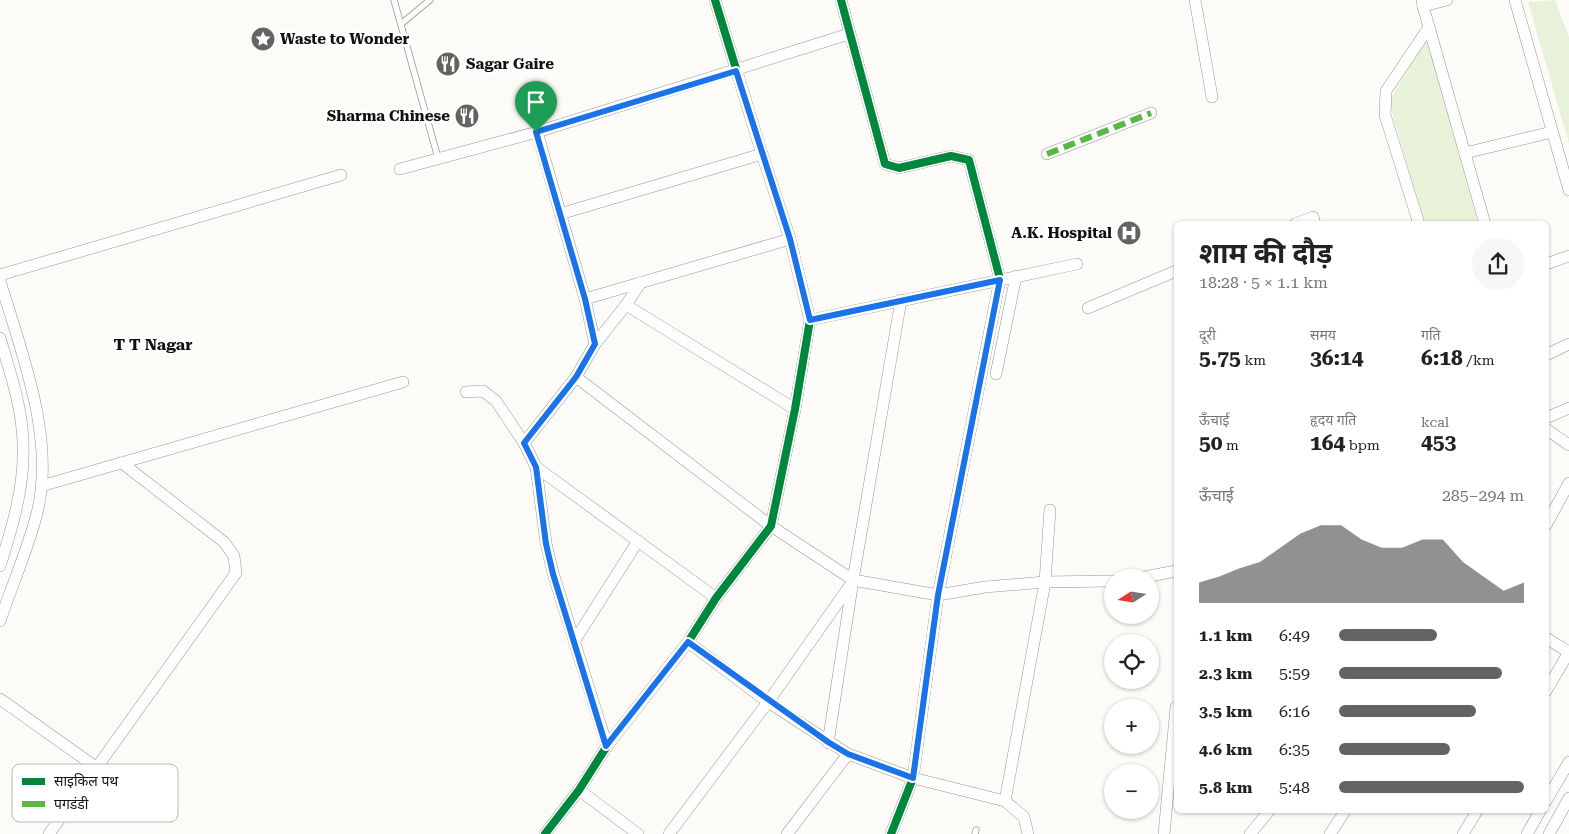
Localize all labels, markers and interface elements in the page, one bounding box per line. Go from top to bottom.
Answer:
place icon: Waste to Wonder [250,26,276,52]
place label: Waste to Wonder [280,30,410,48]
restaurant icon: Sagar Gaire [435,51,461,77]
place label: Sagar Gaire [466,55,554,73]
pin [515,81,557,132]
icon: arrive [522,88,550,116]
restaurant icon: Sharma Chinese [454,103,480,129]
place label: Sharma Chinese [327,107,450,125]
hospital icon: A.K. Hospital [1116,220,1142,246]
place label: A.K. Hospital [1011,224,1112,242]
text: शाम की दौड़ [1199,237,1332,270]
button: share [1472,238,1524,290]
text: 18:28 · 5 × 1.1 km [1199,273,1328,292]
text: दूरी [1199,327,1216,343]
text: समय [1310,327,1336,343]
text: गति [1421,327,1441,343]
district label: T T Nagar [113,335,193,354]
text: 5.75 [1199,346,1241,370]
text: 36:14 [1310,346,1364,370]
text: 6:18 [1421,346,1463,370]
text: km [1241,352,1266,368]
text: /km [1463,352,1495,368]
text: ऊँचाई [1199,412,1229,428]
text: हृदय गति [1310,412,1356,428]
text: kcal [1421,414,1449,430]
text: 453 [1421,430,1456,454]
text: 50 [1199,431,1223,455]
text: 164 [1310,431,1345,455]
text: m [1223,437,1239,453]
text: bpm [1345,437,1380,453]
text: ऊँचाई [1199,486,1234,505]
text: 285–294 m [1442,486,1524,505]
north arrow [1104,569,1159,624]
map controls [1104,569,1159,819]
text: 1.1 km [1199,626,1252,645]
text: 6:49 [1279,626,1310,645]
button: locate [1104,634,1159,689]
text: 2.3 km [1199,664,1252,683]
text: 5:59 [1279,664,1310,683]
button: + [1104,699,1159,754]
text: 3.5 km [1199,702,1252,721]
text: 6:16 [1279,702,1310,721]
text: 4.6 km [1199,740,1252,759]
text: 6:35 [1279,740,1310,759]
legend [12,764,178,822]
button: − [1104,764,1159,819]
text: साइकिल पथ [54,773,119,789]
text: 5.8 km [1199,778,1252,797]
text: 5:48 [1279,778,1310,797]
text: पगडंडी [54,796,89,812]

